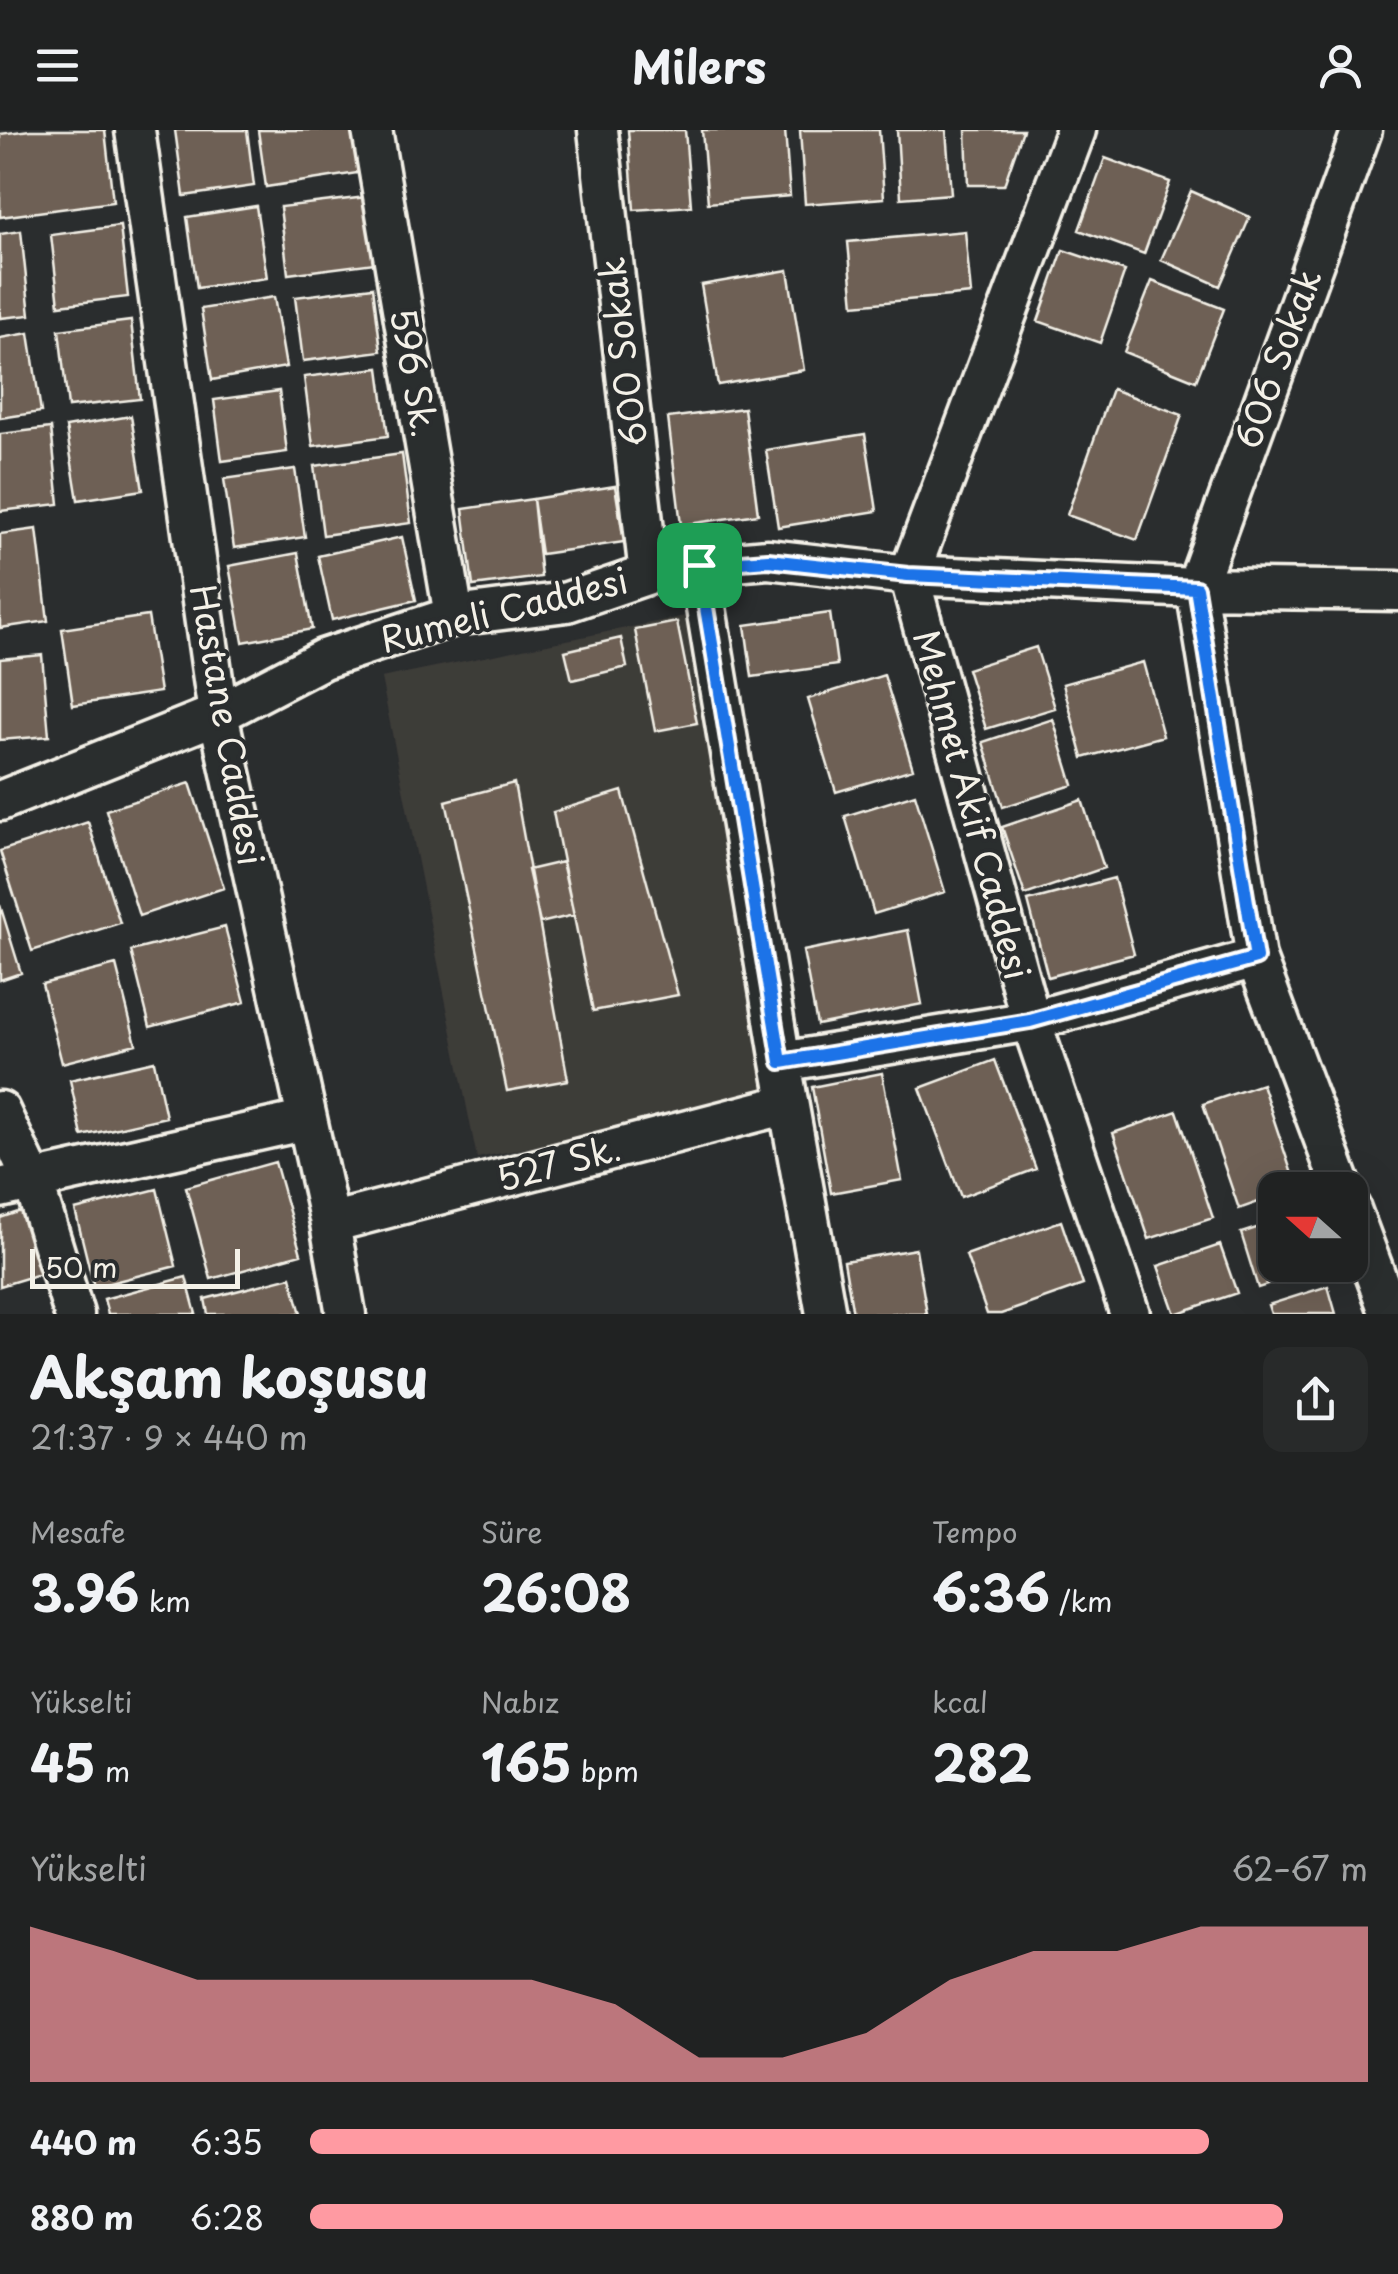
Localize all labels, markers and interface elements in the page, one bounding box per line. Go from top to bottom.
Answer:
text: Milers [631,31,767,99]
icon: menu [30,38,85,93]
icon: person [1313,38,1368,93]
street label: 600 Sokak [584,255,659,450]
street label: 606 Sokak [1220,261,1334,455]
street label: 596 Sk. [378,304,453,441]
pin [657,523,742,608]
icon: arrive [672,538,727,593]
street label: Rumeli Caddesi [374,552,633,665]
street label: Hastane Caddesi [178,580,279,869]
street label: Mehmet Akif Caddesi [901,624,1046,985]
street label: 527 Sk. [490,1120,626,1204]
north arrow [1258,1172,1368,1282]
map controls [1258,1172,1368,1282]
scale bar [30,1244,240,1288]
text: 50 m [45,1245,118,1288]
text: Akşam koşusu [30,1334,429,1417]
button: share [1263,1347,1368,1452]
text: 21:37 · 9 × 440 m [30,1413,308,1461]
text: Mesafe [30,1510,126,1553]
text: Süre [481,1510,543,1553]
text: Tempo [932,1510,1018,1553]
text: 3.96 [30,1553,140,1629]
text: 26:08 [481,1553,631,1629]
text: 6:36 [932,1553,1050,1629]
text: km [140,1579,191,1622]
text: /km [1050,1579,1113,1622]
text: Yükselti [30,1680,132,1723]
text: Nabız [481,1680,559,1723]
text: kcal [932,1680,988,1723]
text: 45 [30,1723,96,1799]
text: 165 [481,1723,572,1799]
text: 282 [932,1723,1032,1799]
text: m [96,1749,130,1792]
text: bpm [572,1749,639,1792]
text: Yükselti [30,1844,147,1892]
text: 62–67 m [1232,1844,1368,1892]
text: 440 m [30,2118,137,2166]
text: 6:35 [190,2118,263,2166]
text: 880 m [30,2193,134,2241]
text: 6:28 [190,2193,264,2241]

